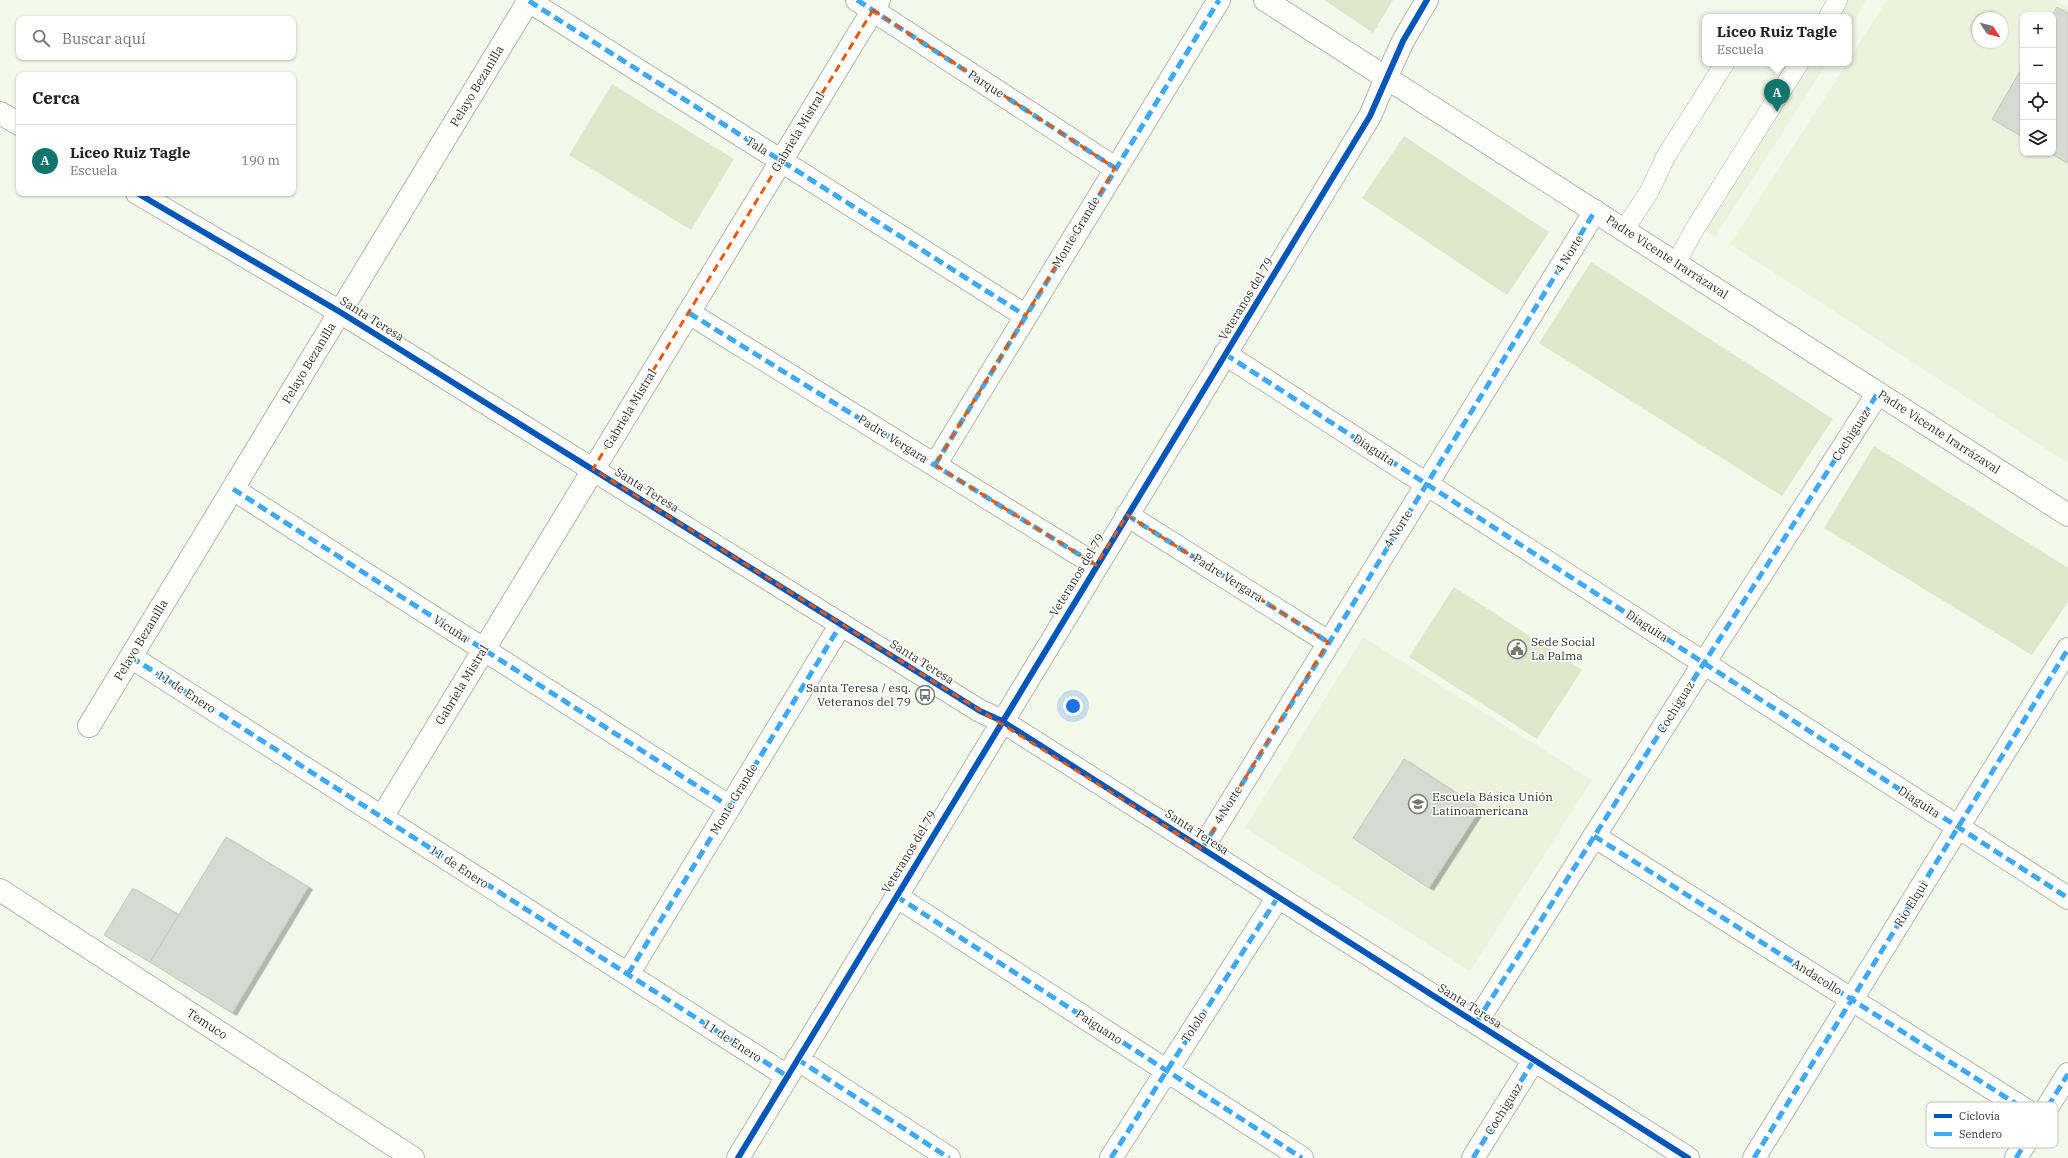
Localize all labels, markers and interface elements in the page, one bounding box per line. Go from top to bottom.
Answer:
north arrow [1972,12,2008,48]
map controls [2020,12,2056,156]
button: + [2020,12,2056,48]
popup [1702,14,1852,66]
search box [16,16,296,60]
text: Liceo Ruiz Tagle [1717,22,1837,41]
icon: search [30,27,52,49]
text: Buscar aquí [62,29,146,48]
text: Escuela [1717,41,1764,58]
street label: Pelayo Bezanilla [446,42,507,129]
button: − [2020,48,2056,84]
street label: Parque [965,66,1007,101]
pin: A [1764,79,1790,112]
button: locate [2020,84,2056,120]
text: Cerca [32,87,80,109]
street label: Gabriela Mistral [768,89,828,174]
button: layers [2020,120,2056,156]
street label: Tala [743,133,772,159]
text: Liceo Ruiz Tagle [70,143,190,162]
text: A [40,152,50,169]
text: 190 m [241,152,280,169]
text: Escuela [70,162,117,179]
street label: Monte Grande [1048,193,1103,270]
street label: Padre Vicente Irarrázaval [1603,211,1732,302]
street label: 4 Norte [1551,232,1586,276]
street label: Veteranos del 79 [1215,255,1276,343]
street label: Santa Teresa [337,293,407,344]
street label: Pelayo Bezanilla [278,319,339,406]
street label: Gabriela Mistral [600,366,660,451]
street label: Padre Vicente Irarrázaval [1875,386,2004,477]
street label: Cochiguaz [1828,406,1873,463]
street label: Padre Vergara [856,411,931,466]
street label: Diaguita [1350,430,1399,469]
street label: Santa Teresa [612,464,682,515]
street label: 4 Norte [1380,507,1415,551]
street label: Veteranos del 79 [1046,531,1107,619]
street label: Padre Vergara [1191,550,1266,605]
street label: Pelayo Bezanilla [110,596,171,683]
street label: Diaguita [1623,606,1672,645]
street label: Vicuña [431,612,472,646]
place label: Sede Social La Palma [1531,634,1596,663]
street label: Santa Teresa [887,636,957,687]
public building icon: Sede Social La Palma [1506,638,1528,660]
street label: Gabriela Mistral [432,642,492,727]
street label: 11 de Enero [154,667,219,716]
street label: Cochiguaz [1654,678,1697,736]
place label: Santa Teresa / esq. Veteranos del 79 [806,680,911,709]
bus stop icon: Santa Teresa / esq. Veteranos del 79 [914,684,936,706]
your location [1063,696,1083,716]
street label: Monte Grande [706,760,761,837]
street label: Diaguita [1895,782,1944,821]
street label: 4 Norte [1210,783,1245,827]
place label: Escuela Básica Unión Latinoamericana [1432,789,1553,818]
school or university icon: Escuela Básica Unión Latinoamericana [1407,793,1429,815]
street label: Santa Teresa [1163,805,1232,858]
street label: Veteranos del 79 [878,808,939,896]
street label: 11 de Enero [427,842,492,891]
street label: Río Elqui [1891,878,1931,929]
street label: Andacollo [1789,955,1845,998]
street label: Santa Teresa [1435,980,1505,1031]
street label: Temuco [184,1005,231,1042]
street label: Paiguano [1073,1006,1126,1047]
street label: Tololo [1178,1008,1209,1045]
street label: 11 de Enero [700,1016,765,1065]
street label: Cochiguaz [1482,1080,1525,1138]
legend [1926,1102,2058,1148]
text: Ciclovía [1959,1109,2000,1123]
text: Sendero [1959,1127,2002,1141]

